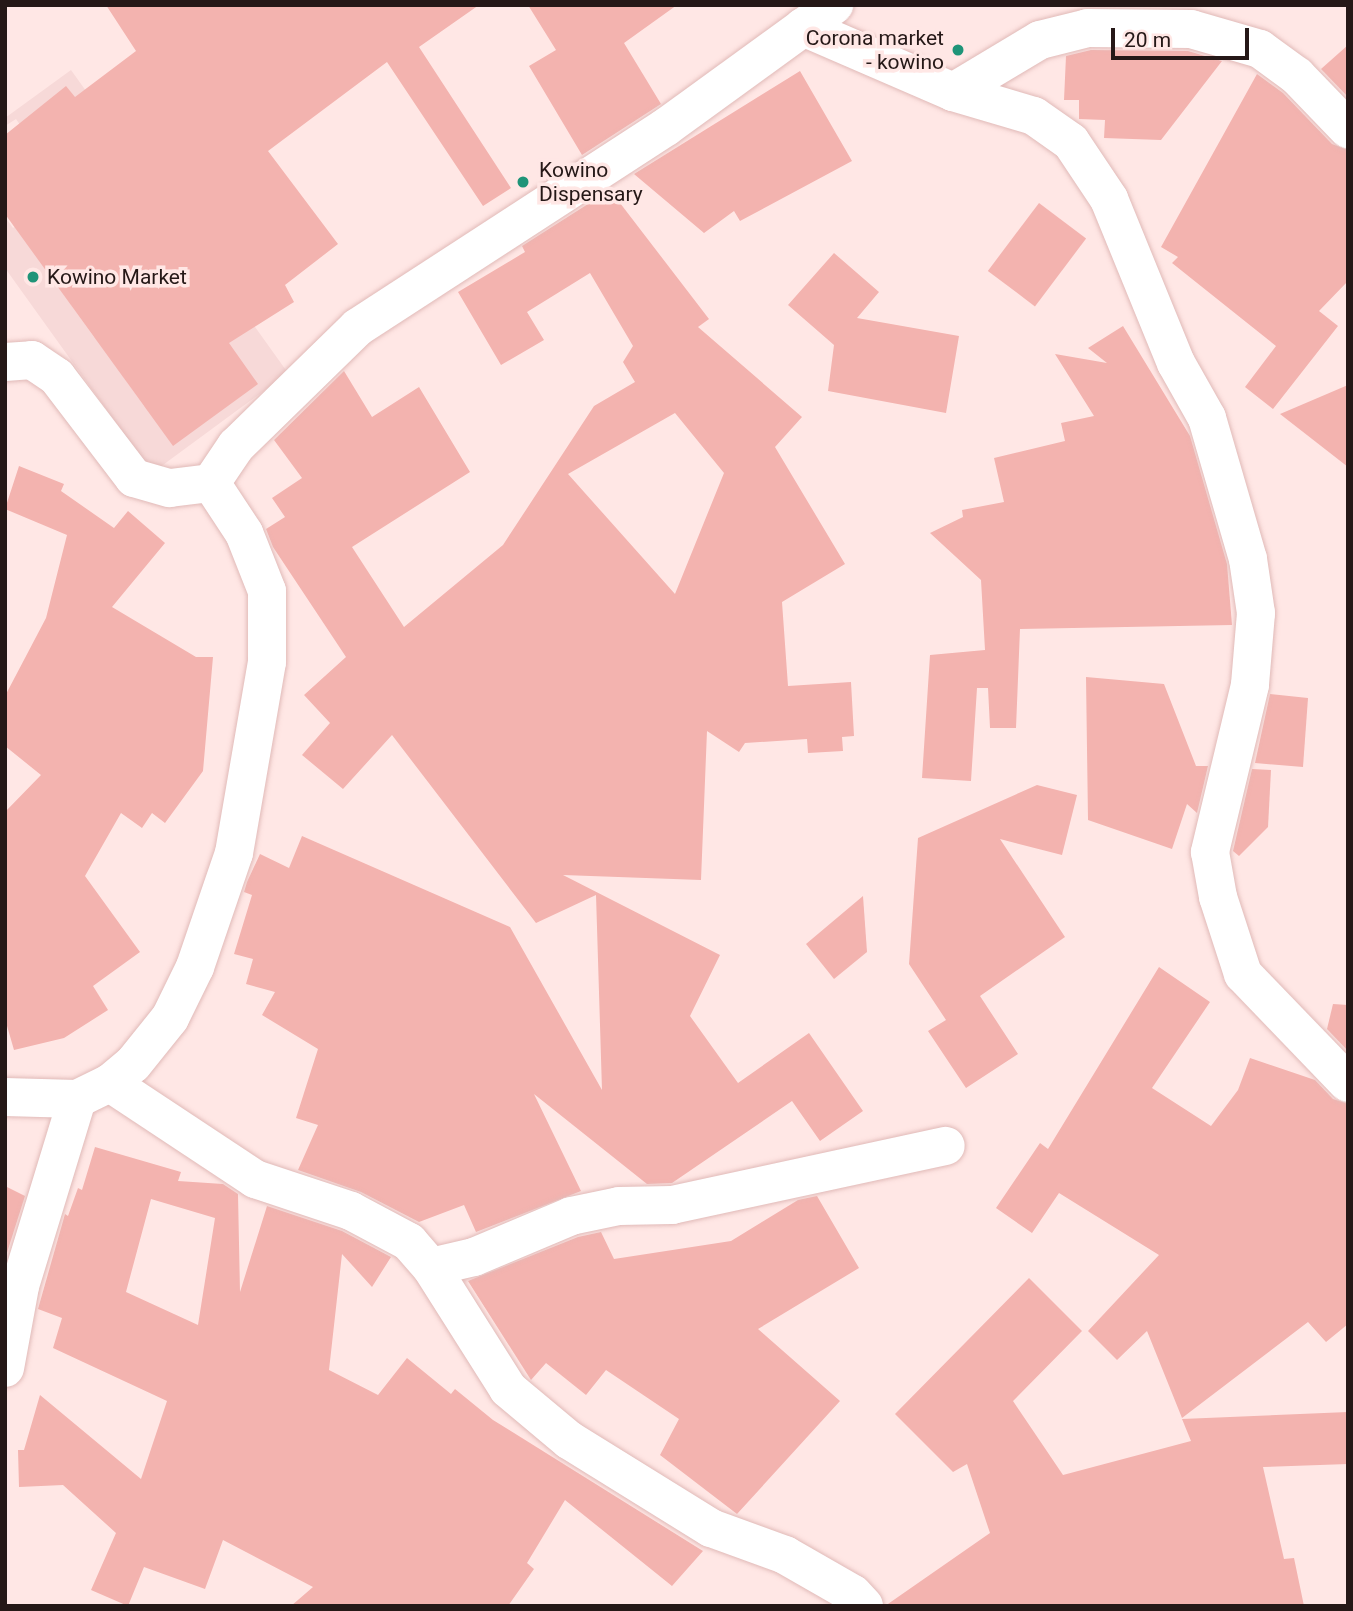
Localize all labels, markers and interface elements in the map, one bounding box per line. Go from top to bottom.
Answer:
scale bar [1115,14,1253,58]
place label: Corona market - kowino [806,25,944,75]
text: 20 m [1124,28,1171,52]
marker: Corona market - kowino [950,42,966,58]
place label: Kowino Dispensary [539,157,643,207]
marker: Kowino Dispensary [513,172,533,192]
place label: Kowino Market [47,264,187,290]
marker: Kowino Market [25,269,41,285]

